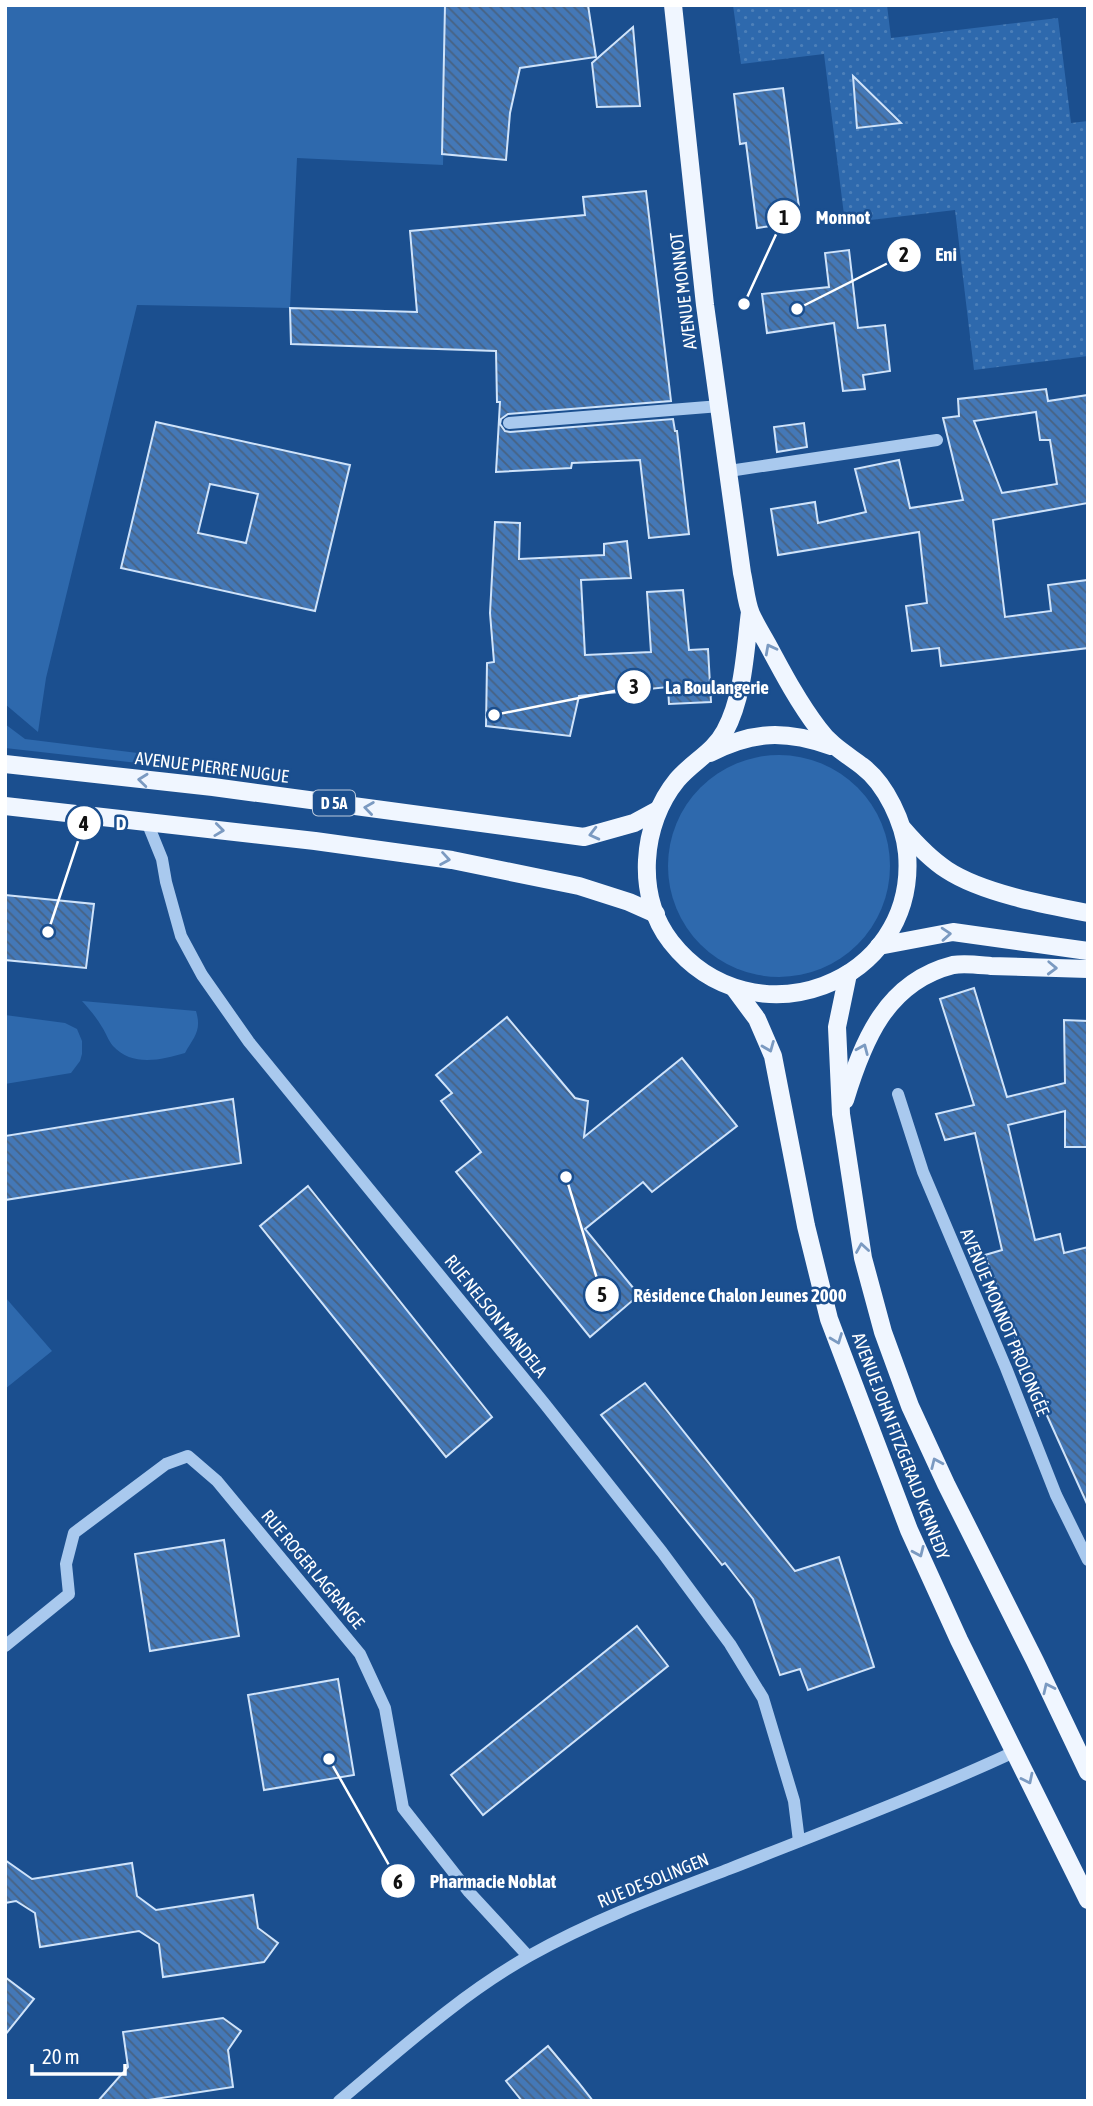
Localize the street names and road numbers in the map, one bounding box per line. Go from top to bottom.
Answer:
street label: AVENUE MONNOT [665,231,701,351]
street label: AVENUE PIERRE NUGUE [134,747,290,787]
road number: D 5A [313,790,355,816]
street label: AVENUE MONNOT PROLONGÉE [956,1225,1054,1419]
street label: RUE NELSON MANDELA [440,1251,552,1381]
street label: AVENUE JOHN FITZGERALD KENNEDY [848,1330,954,1562]
street label: RUE ROGER LAGRANGE [257,1505,369,1633]
street label: RUE DE SOLINGEN [594,1848,712,1912]

